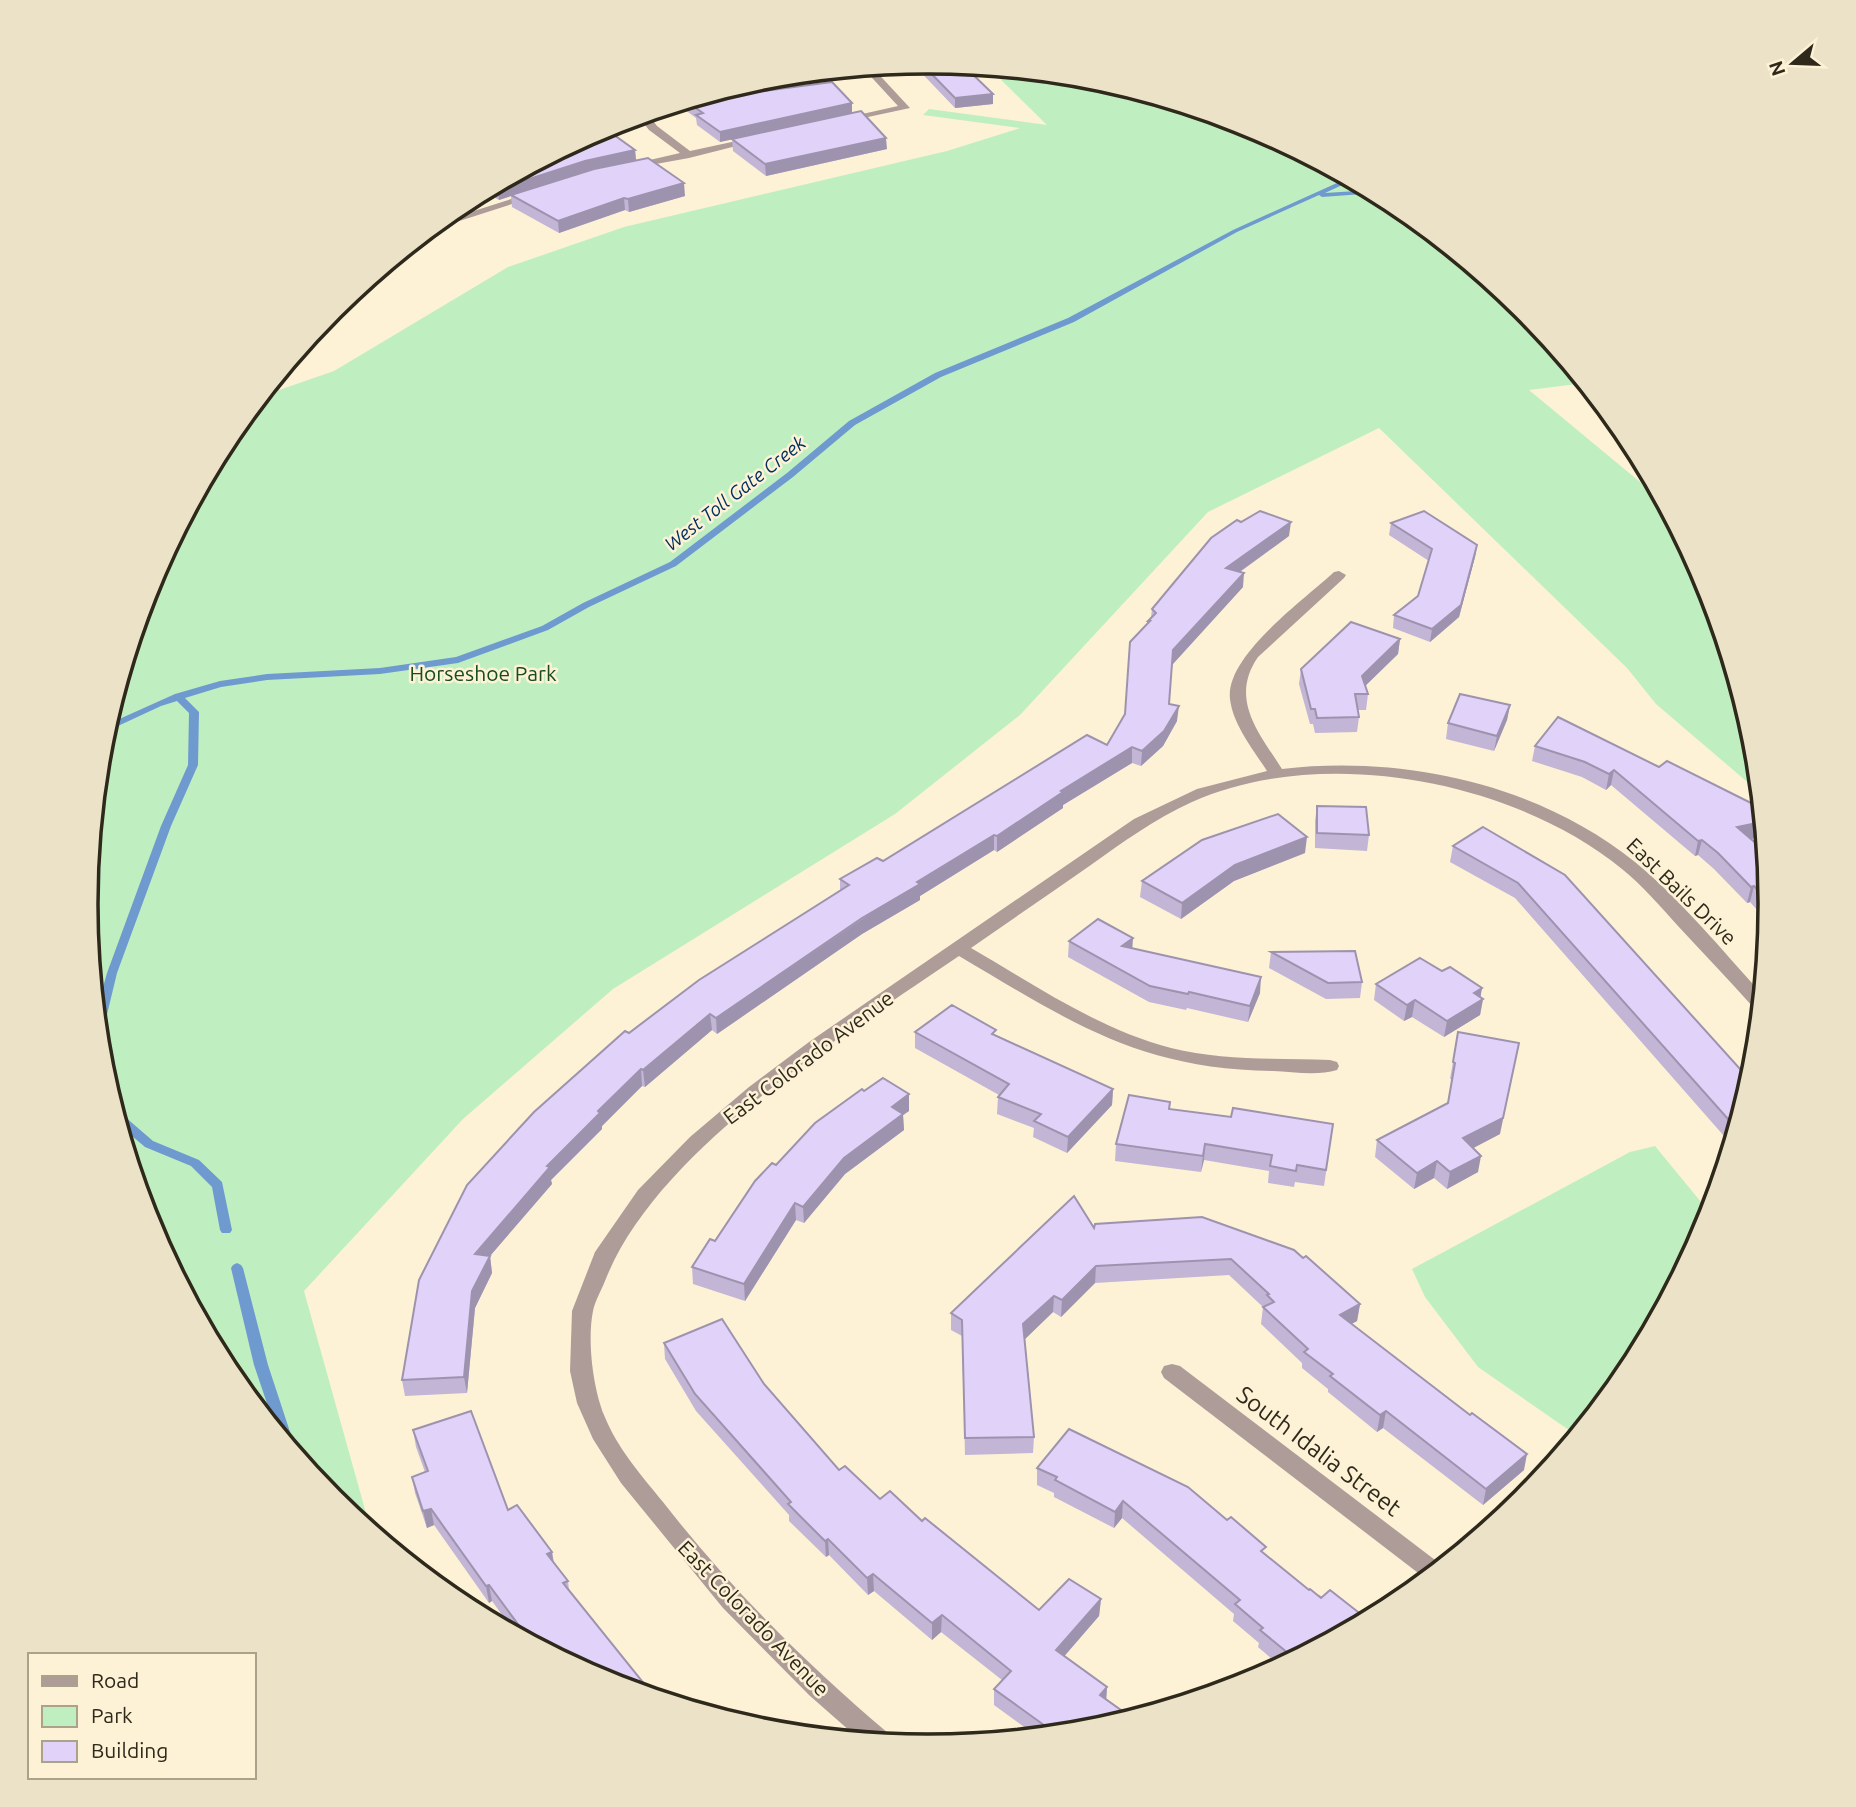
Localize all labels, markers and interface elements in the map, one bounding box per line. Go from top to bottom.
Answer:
north arrow [1758,28,1828,98]
text: N [1764,58,1790,79]
water label: West Toll Gate Creek [660,431,810,555]
park label: Horseshoe Park [409,661,557,685]
street label: East Bails Drive [1622,833,1742,949]
street label: East Colorado Avenue [718,985,898,1129]
street label: South Idalia Street [1232,1381,1407,1522]
street label: East Colorado Avenue [674,1535,834,1701]
legend [28,1653,256,1779]
text: Road [91,1668,139,1692]
text: Park [91,1703,133,1727]
text: Building [91,1738,168,1762]

